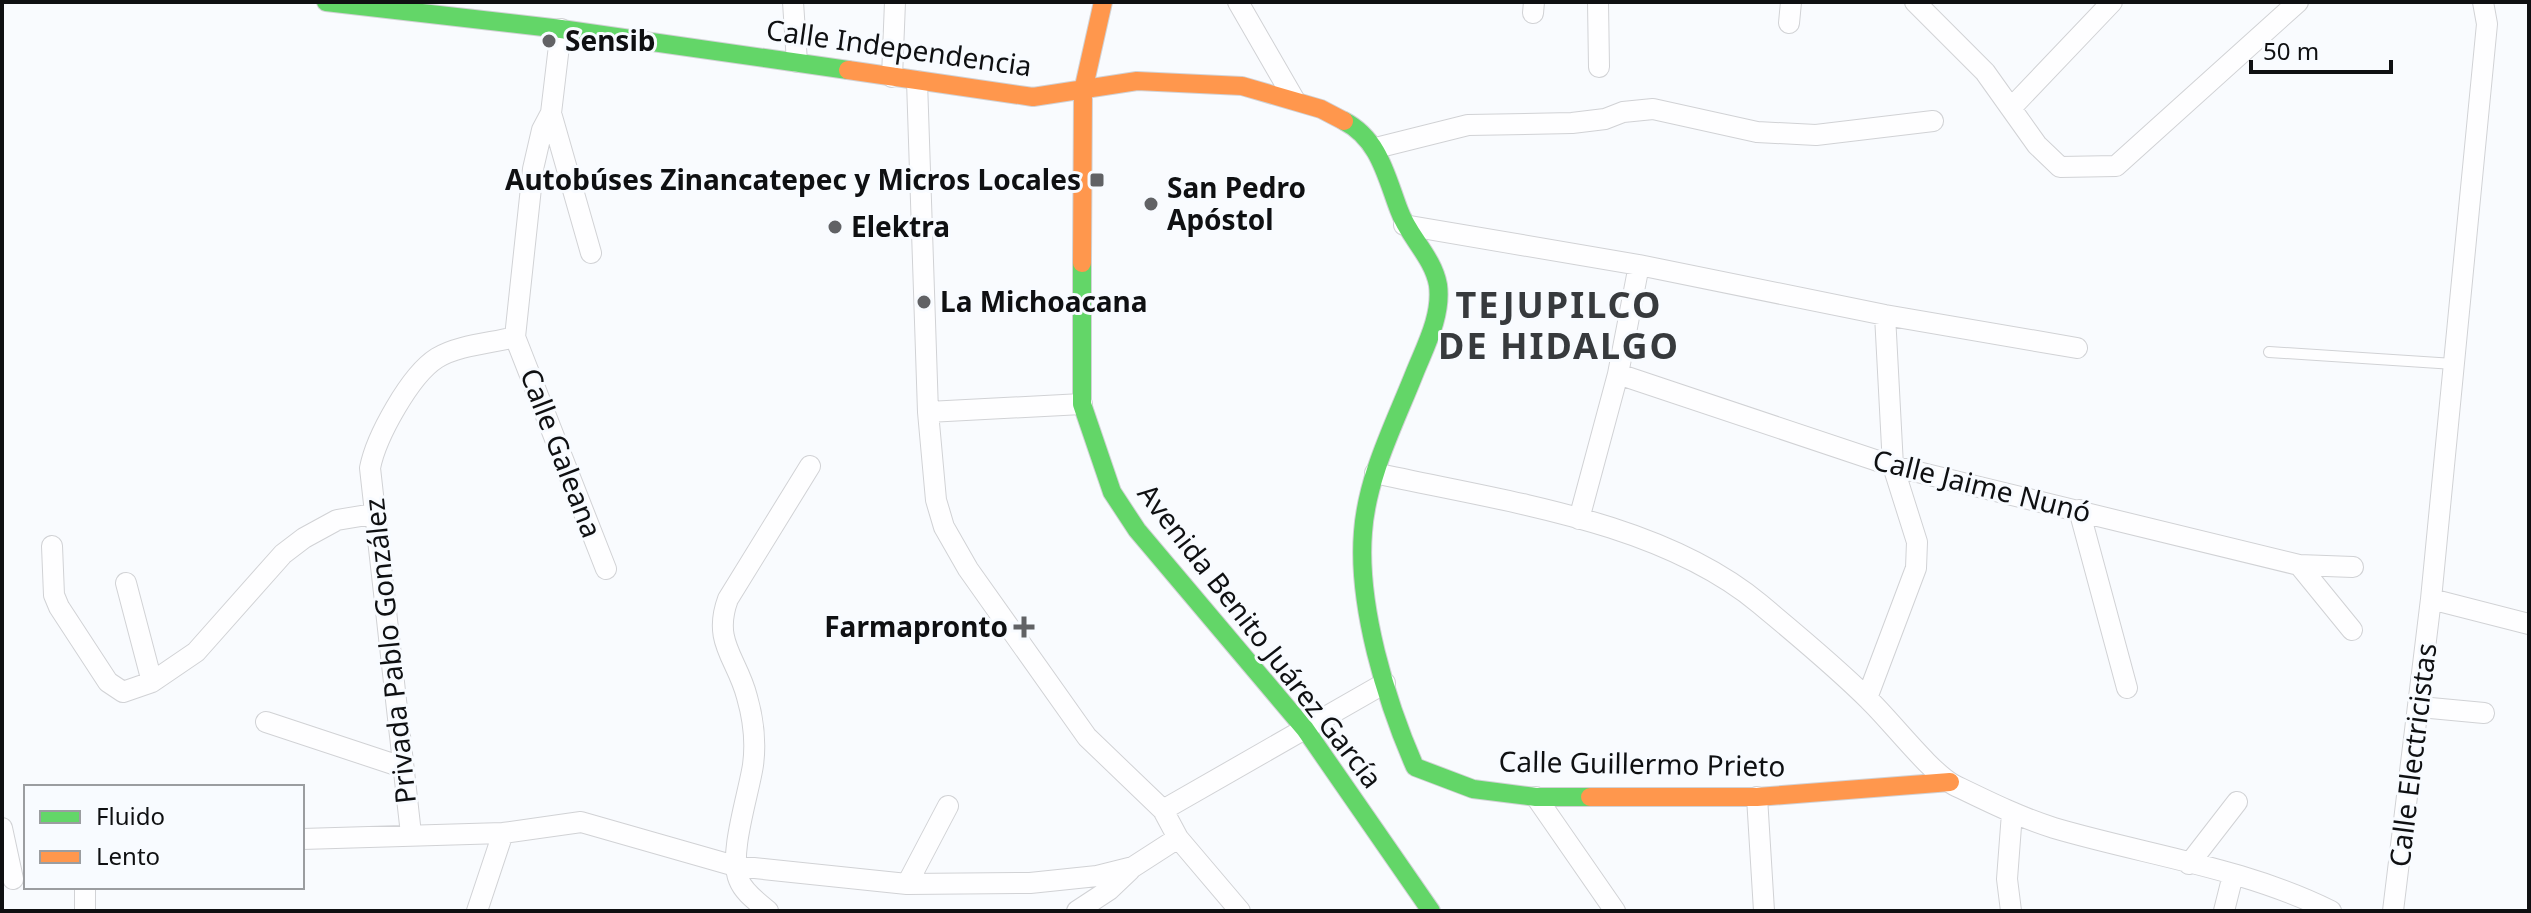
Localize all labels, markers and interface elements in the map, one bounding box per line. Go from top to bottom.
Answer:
street label: Calle Independencia [764,10,1034,84]
place label: Sensib [565,21,655,59]
scale bar [2251,24,2391,74]
marker: Sensib [540,32,558,50]
text: 50 m [2263,34,2319,67]
place label: Autobúses Zinancatepec y Micros Locales [505,160,1081,198]
place label: San Pedro Apóstol [1167,168,1306,238]
marker: Autobúses Zinancatepec y Micros Locales [1088,171,1106,189]
marker: San Pedro Apóstol [1142,195,1160,213]
place label: Elektra [851,207,950,245]
marker: Elektra [826,218,844,236]
district label: TEJUPILCO DE HIDALGO [1438,280,1680,370]
place label: La Michoacana [940,282,1148,320]
marker: La Michoacana [915,293,933,311]
street label: Calle Galeana [512,362,612,543]
street label: Calle Jaime Nunó [1869,440,2095,531]
street label: Avenida Benito Juárez García [1130,475,1392,795]
street label: Privada Pablo González [354,497,424,806]
place label: Farmapronto [824,607,1008,645]
marker: Farmapronto [1015,618,1033,636]
street label: Calle Electricistas [2379,641,2445,869]
street label: Calle Guillermo Prieto [1498,742,1786,784]
legend [24,785,304,889]
text: Fluido [96,799,165,832]
text: Lento [96,839,160,872]

